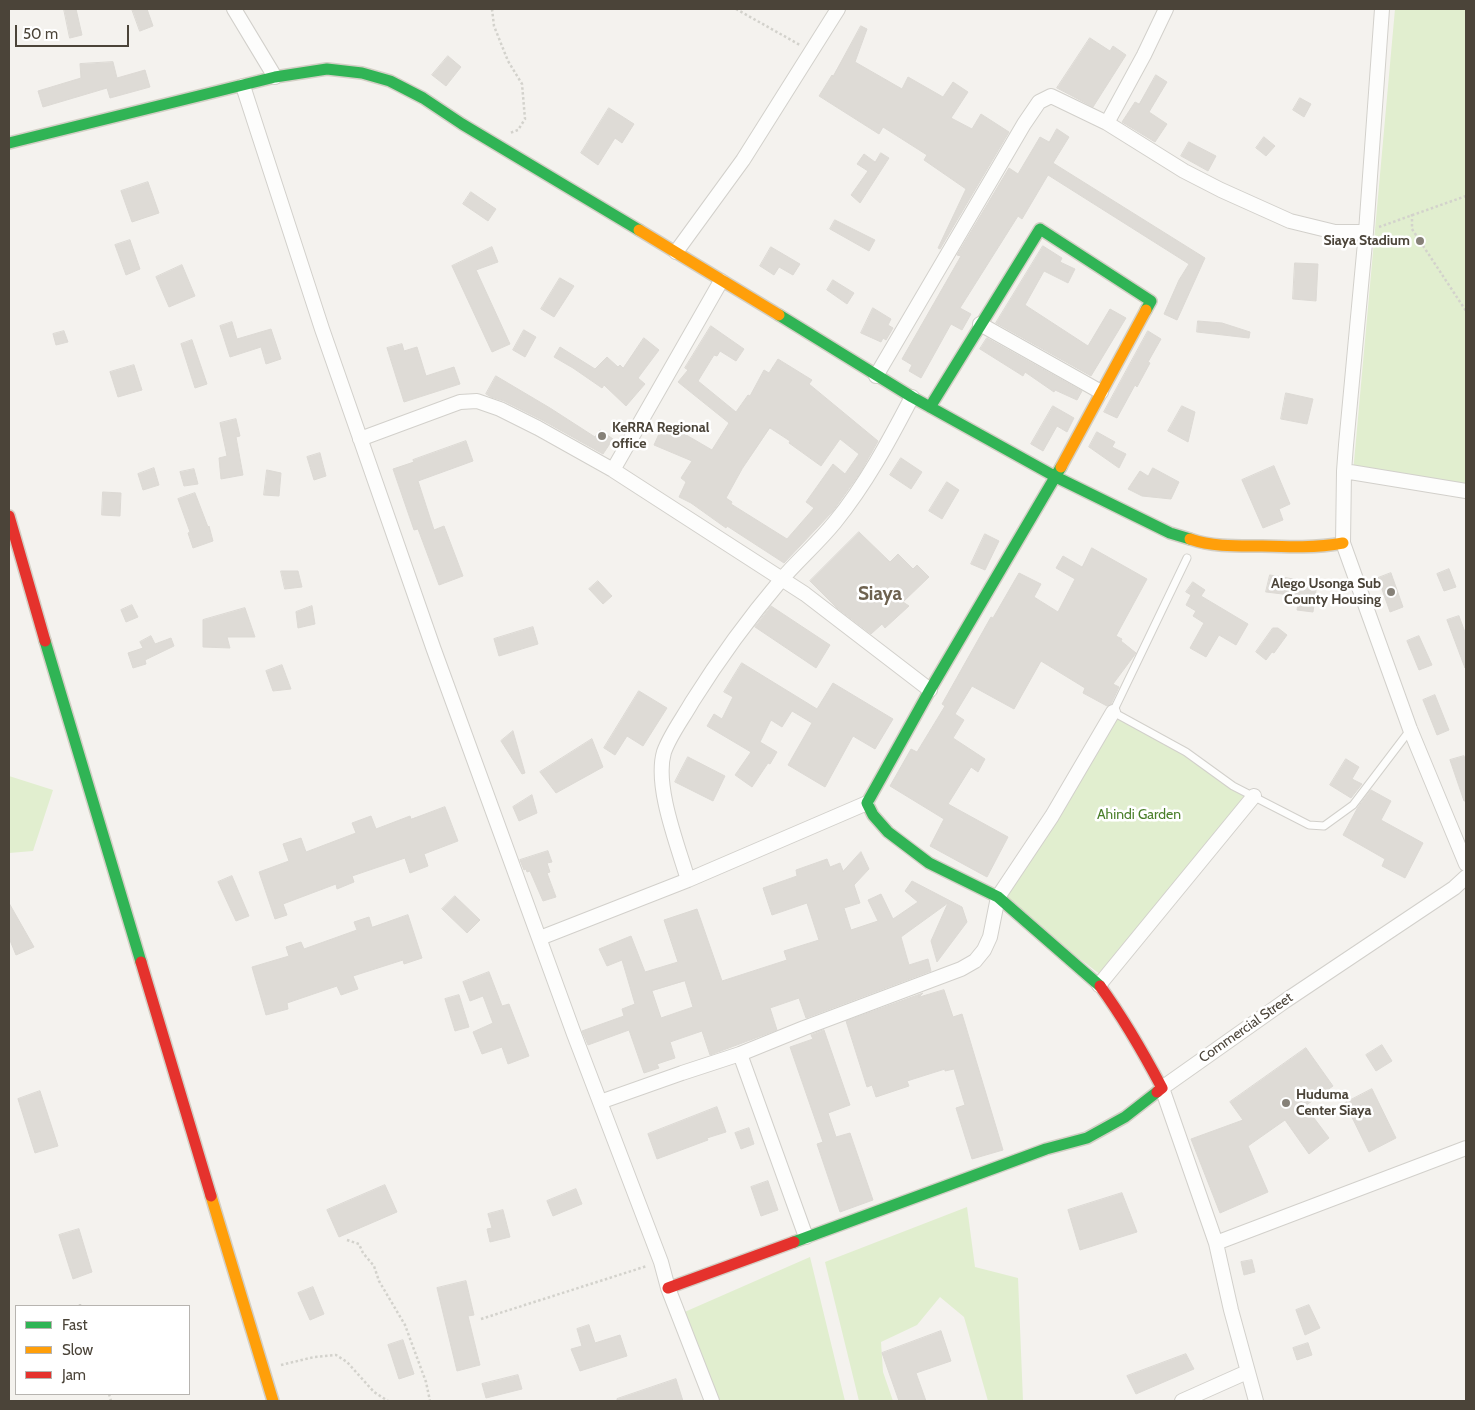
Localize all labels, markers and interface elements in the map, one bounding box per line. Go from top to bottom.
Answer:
scale bar [18,15,131,47]
text: 50 m [23,25,58,43]
place label: Siaya Stadium [1323,233,1410,249]
marker: Siaya Stadium [1414,235,1426,247]
place label: KeRRA Regional office [612,420,709,452]
marker: KeRRA Regional office [596,430,608,442]
place label: Alego Usonga Sub County Housing [1271,576,1381,608]
district label: Siaya [858,583,902,605]
marker: Alego Usonga Sub County Housing [1385,586,1397,598]
park label: Ahindi Garden [1097,807,1181,823]
street label: Commercial Street [1196,989,1296,1067]
place label: Huduma Center Siaya [1296,1087,1372,1120]
marker: Huduma Center Siaya [1280,1097,1292,1109]
legend [15,1305,190,1395]
text: Fast [62,1316,87,1334]
text: Slow [62,1341,93,1359]
text: Jam [62,1366,86,1384]

